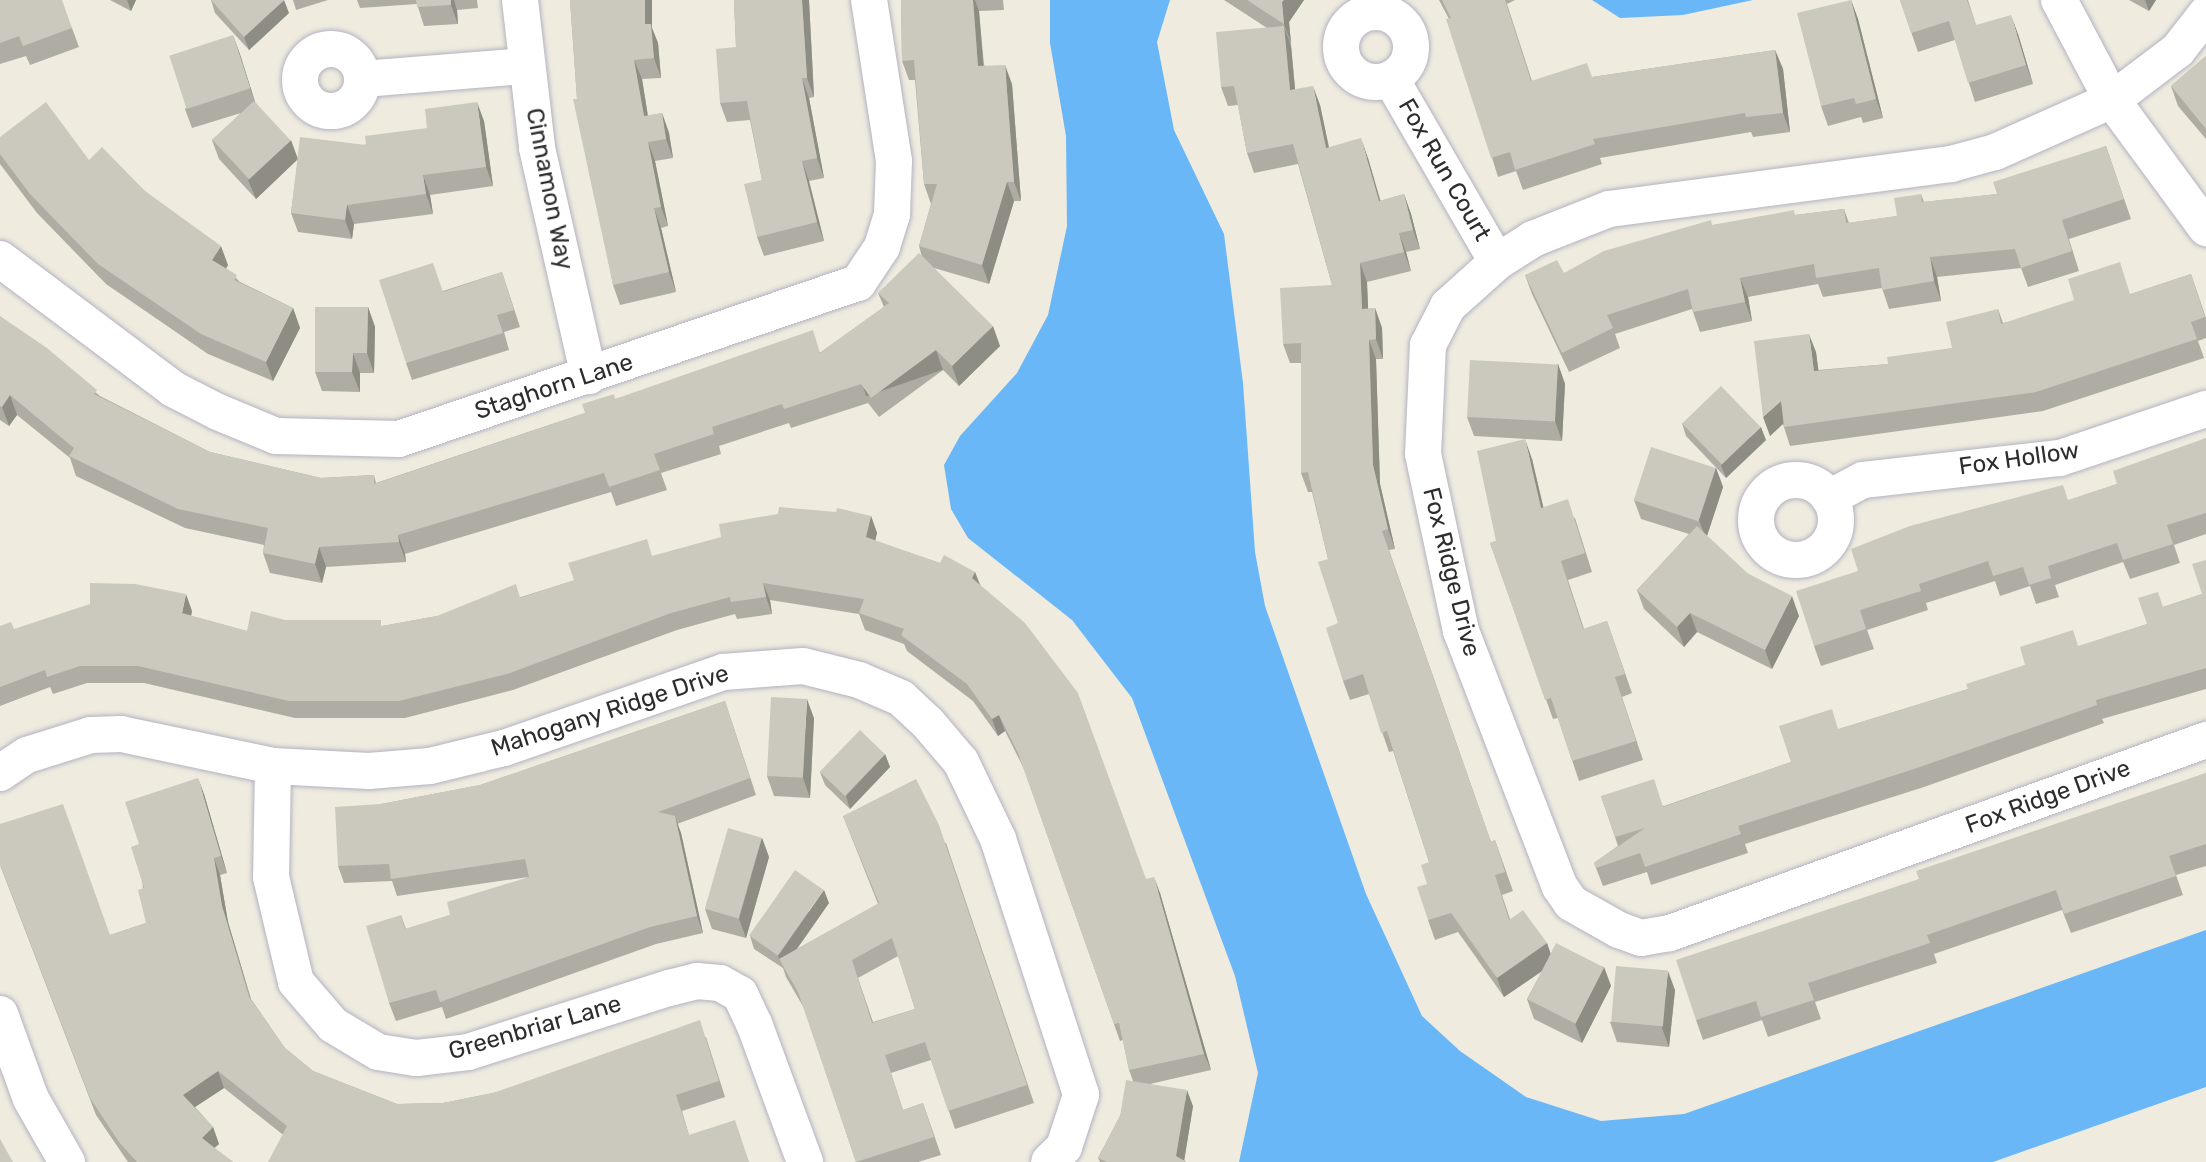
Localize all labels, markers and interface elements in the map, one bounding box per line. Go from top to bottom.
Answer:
street label: Fox Run Court [1392,94,1496,246]
street label: Cinnamon Way [519,105,579,273]
street label: Staghorn Lane [471,348,637,426]
street label: Fox Hollow [1957,436,2081,482]
street label: Fox Ridge Drive [1416,484,1486,660]
street label: Mahogany Ridge Drive [487,659,733,763]
street label: Fox Ridge Drive [1962,754,2134,840]
street label: Greenbriar Lane [445,990,625,1066]

